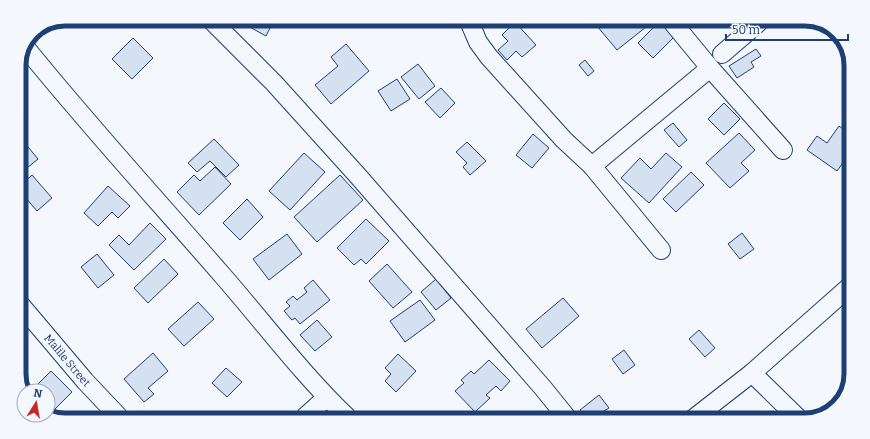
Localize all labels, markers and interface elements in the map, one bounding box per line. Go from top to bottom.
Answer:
scale bar [726,16,848,42]
text: 50 m [732,23,761,37]
street label: Malile Street [41,332,93,390]
north arrow [16,383,56,423]
text: N [32,386,44,401]

